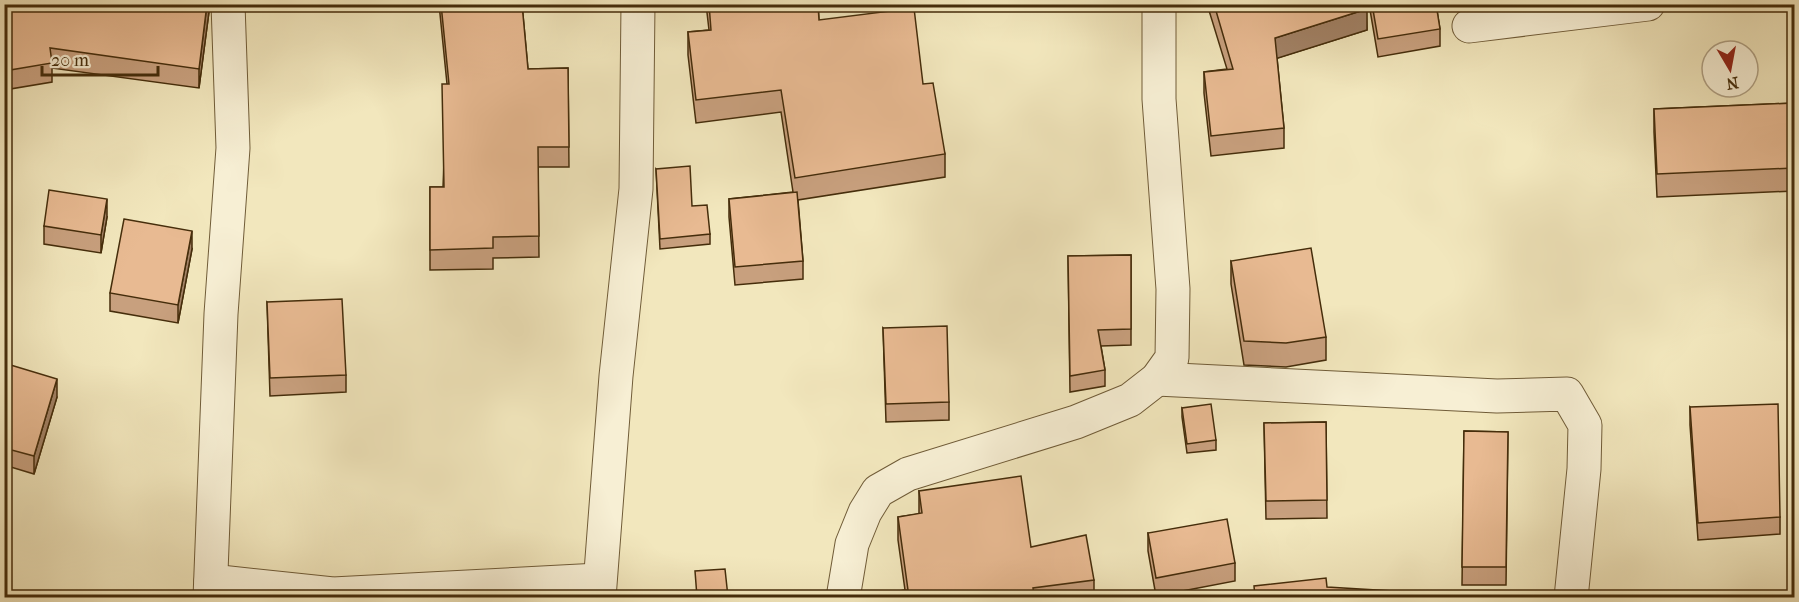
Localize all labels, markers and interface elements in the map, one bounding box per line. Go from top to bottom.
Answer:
scale bar [42,39,158,77]
north arrow [1700,39,1760,99]
text: 20 m [51,50,89,71]
text: N [1724,73,1740,94]

